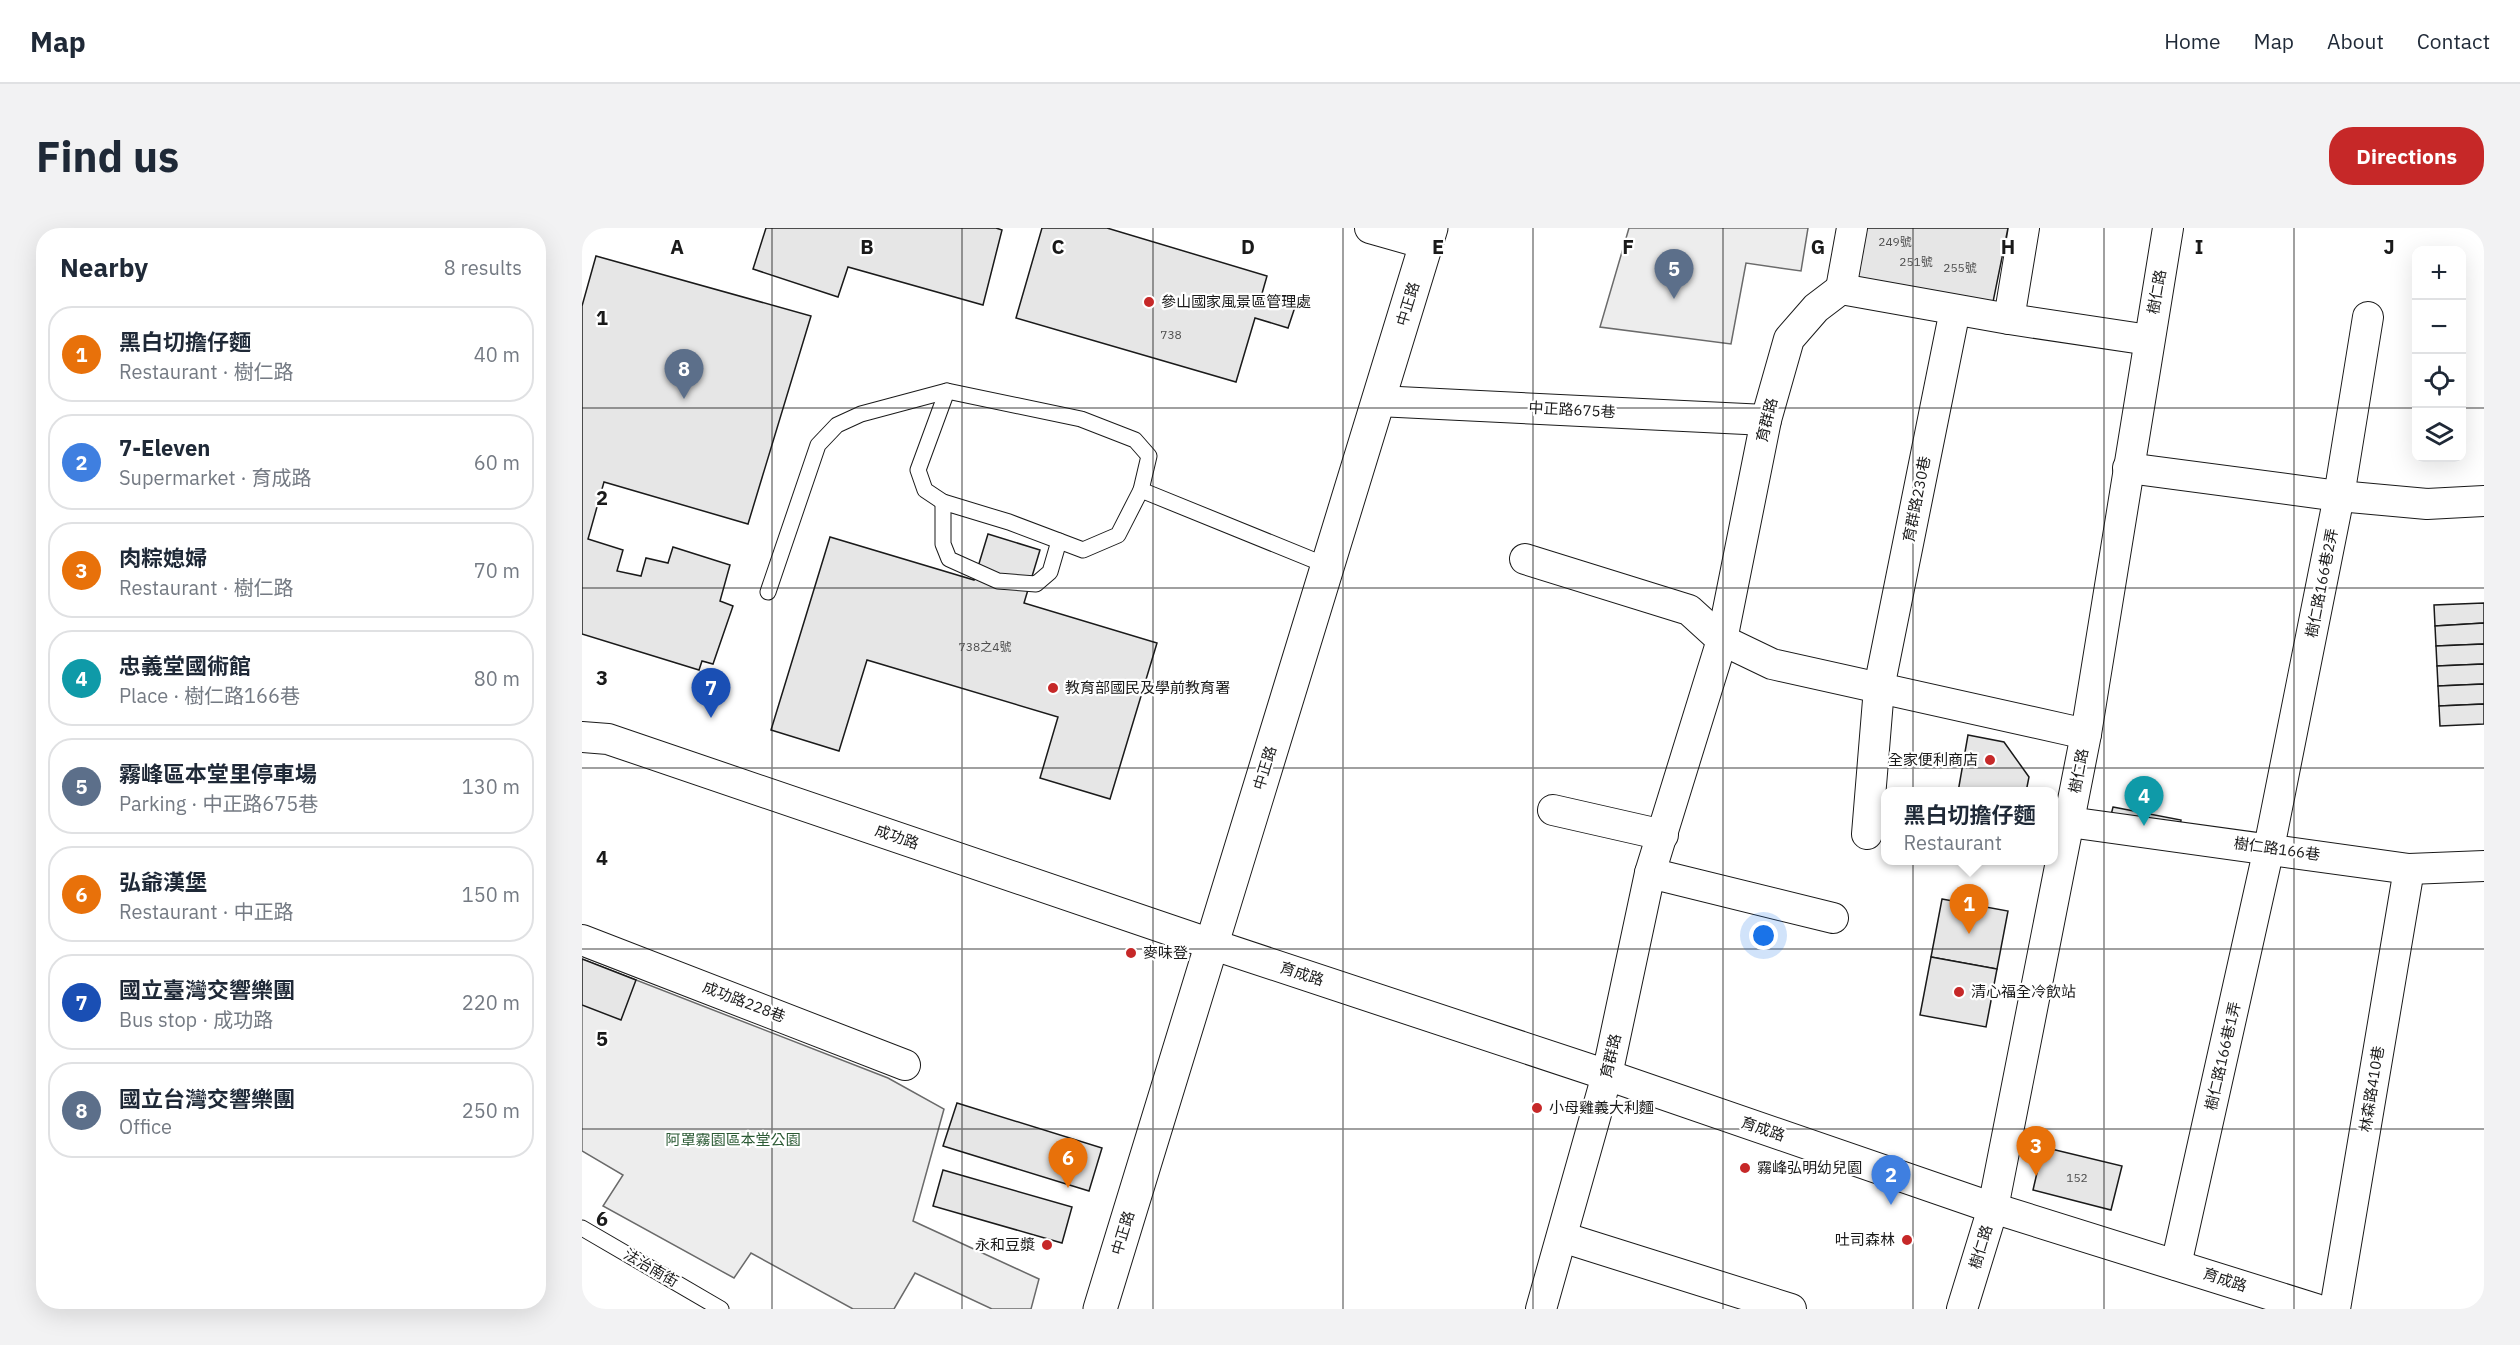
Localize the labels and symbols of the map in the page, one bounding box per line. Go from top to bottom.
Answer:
text: A [670,233,684,260]
text: B [860,233,874,260]
text: C [1051,233,1065,260]
text: D [1241,233,1255,260]
text: E [1432,233,1444,260]
text: F [1622,233,1634,260]
text: G [1811,233,1825,260]
text: H [2001,233,2015,260]
text: I [2195,233,2203,260]
text: J [2383,233,2395,260]
house number: 249號 [1878,234,1912,249]
pin: 5 [1654,250,1694,299]
house number: 251號 [1899,254,1933,269]
house number: 255號 [1943,260,1977,275]
street label: 樹仁路 [2143,268,2170,316]
street label: 中正路 [1392,280,1423,328]
place label: 參山國家風景區管理處 [1161,292,1311,311]
marker: 參山國家風景區管理處 [1142,295,1156,309]
text: 1 [596,304,608,331]
house number: 738 [1160,327,1182,342]
pin: 8 [664,350,704,399]
street label: 育群路 [1752,396,1781,444]
street label: 中正路675巷 [1528,398,1616,421]
street label: 育群路230巷 [1899,454,1934,543]
text: 2 [596,484,608,511]
street label: 樹仁路166巷2弄 [2302,527,2341,639]
house number: 738之4號 [959,639,1011,654]
text: 3 [596,664,608,691]
pin: 7 [692,668,730,718]
place label: 教育部國民及學前教育署 [1065,678,1230,697]
marker: 教育部國民及學前教育署 [1046,681,1060,695]
street label: 中正路 [1249,744,1280,792]
street label: 樹仁路 [2065,747,2092,795]
place label: 全家便利商店 [1888,750,1978,769]
marker: 全家便利商店 [1983,753,1997,767]
pin: 4 [2124,776,2164,826]
street label: 成功路 [873,820,922,853]
street label: 樹仁路166巷 [2233,833,2321,864]
text: 4 [596,844,608,871]
pin: 1 [1950,884,1988,934]
your location [1749,921,1778,950]
place label: 麥味登 [1143,943,1188,962]
marker: 麥味登 [1124,946,1138,960]
street label: 育成路 [1278,958,1326,990]
street label: 成功路228巷 [700,977,788,1026]
place label: 清心福全冷飲站 [1971,982,2076,1001]
marker: 清心福全冷飲站 [1952,985,1966,999]
street label: 樹仁路166巷1弄 [2201,1000,2244,1112]
text: 5 [596,1025,608,1052]
street label: 育群路 [1596,1032,1625,1080]
street label: 林森路410巷 [2355,1044,2388,1133]
place label: 小母雞義大利麵 [1549,1098,1654,1117]
marker: 小母雞義大利麵 [1530,1101,1544,1115]
street label: 育成路 [1739,1112,1788,1145]
pin: 3 [2016,1126,2056,1176]
park label: 阿罩霧園區本堂公園 [665,1130,801,1149]
pin: 6 [1048,1138,1088,1188]
pin: 2 [1872,1156,1910,1205]
place label: 霧峰弘明幼兒園 [1757,1158,1862,1177]
marker: 霧峰弘明幼兒園 [1738,1161,1752,1175]
house number: 152 [2066,1170,2088,1185]
text: 6 [596,1205,608,1232]
street label: 中正路 [1107,1209,1138,1257]
street label: 樹仁路 [1965,1223,1996,1271]
place label: 吐司森林 [1835,1230,1895,1249]
marker: 吐司森林 [1900,1233,1914,1247]
place label: 永和豆漿 [975,1235,1035,1254]
marker: 永和豆漿 [1040,1238,1054,1252]
street label: 法治南街 [621,1244,682,1291]
street label: 育成路 [2201,1264,2249,1296]

